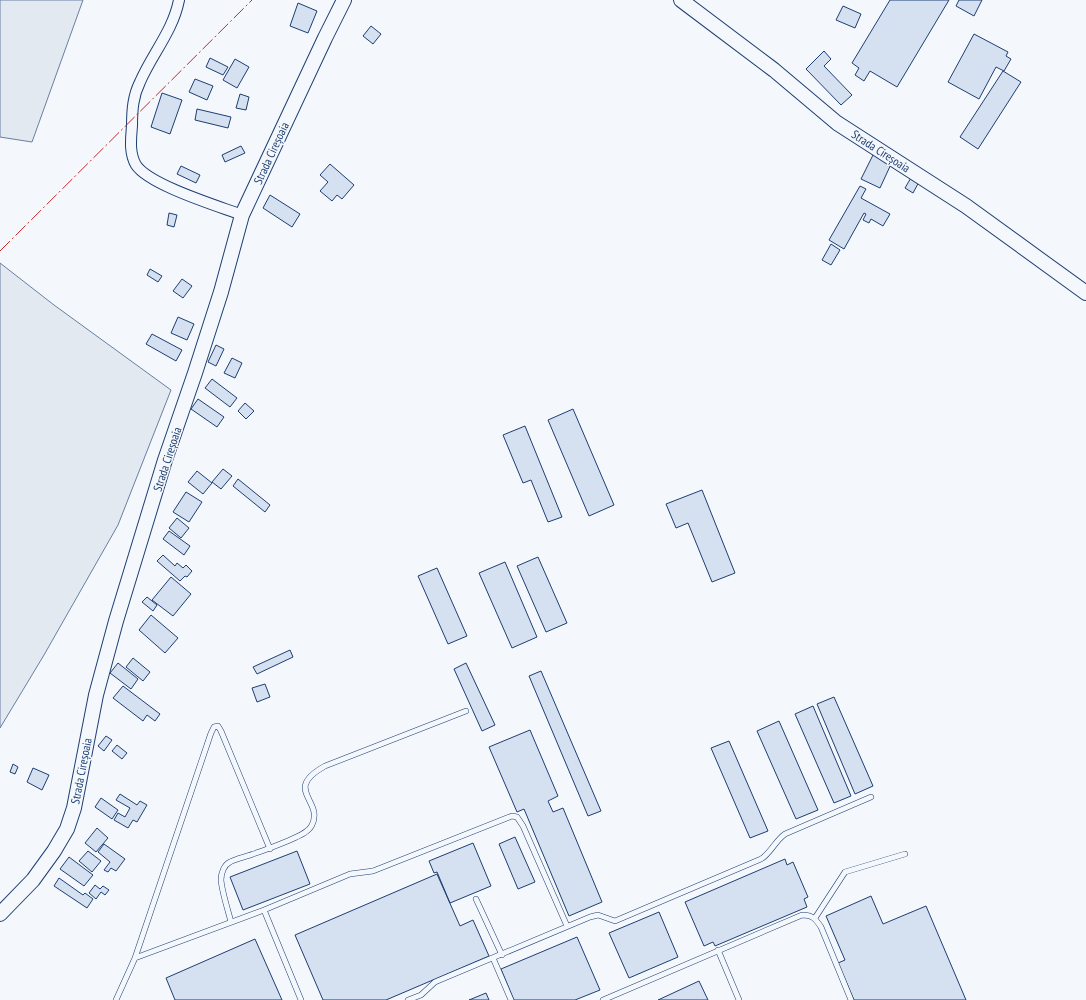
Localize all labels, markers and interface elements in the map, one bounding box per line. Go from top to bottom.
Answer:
street label: Strada Cireșoaia [250,119,292,186]
street label: Strada Cireșoaia [849,127,913,176]
street label: Strada Cireșoaia [150,425,185,493]
street label: Strada Cireșoaia [67,737,95,805]

